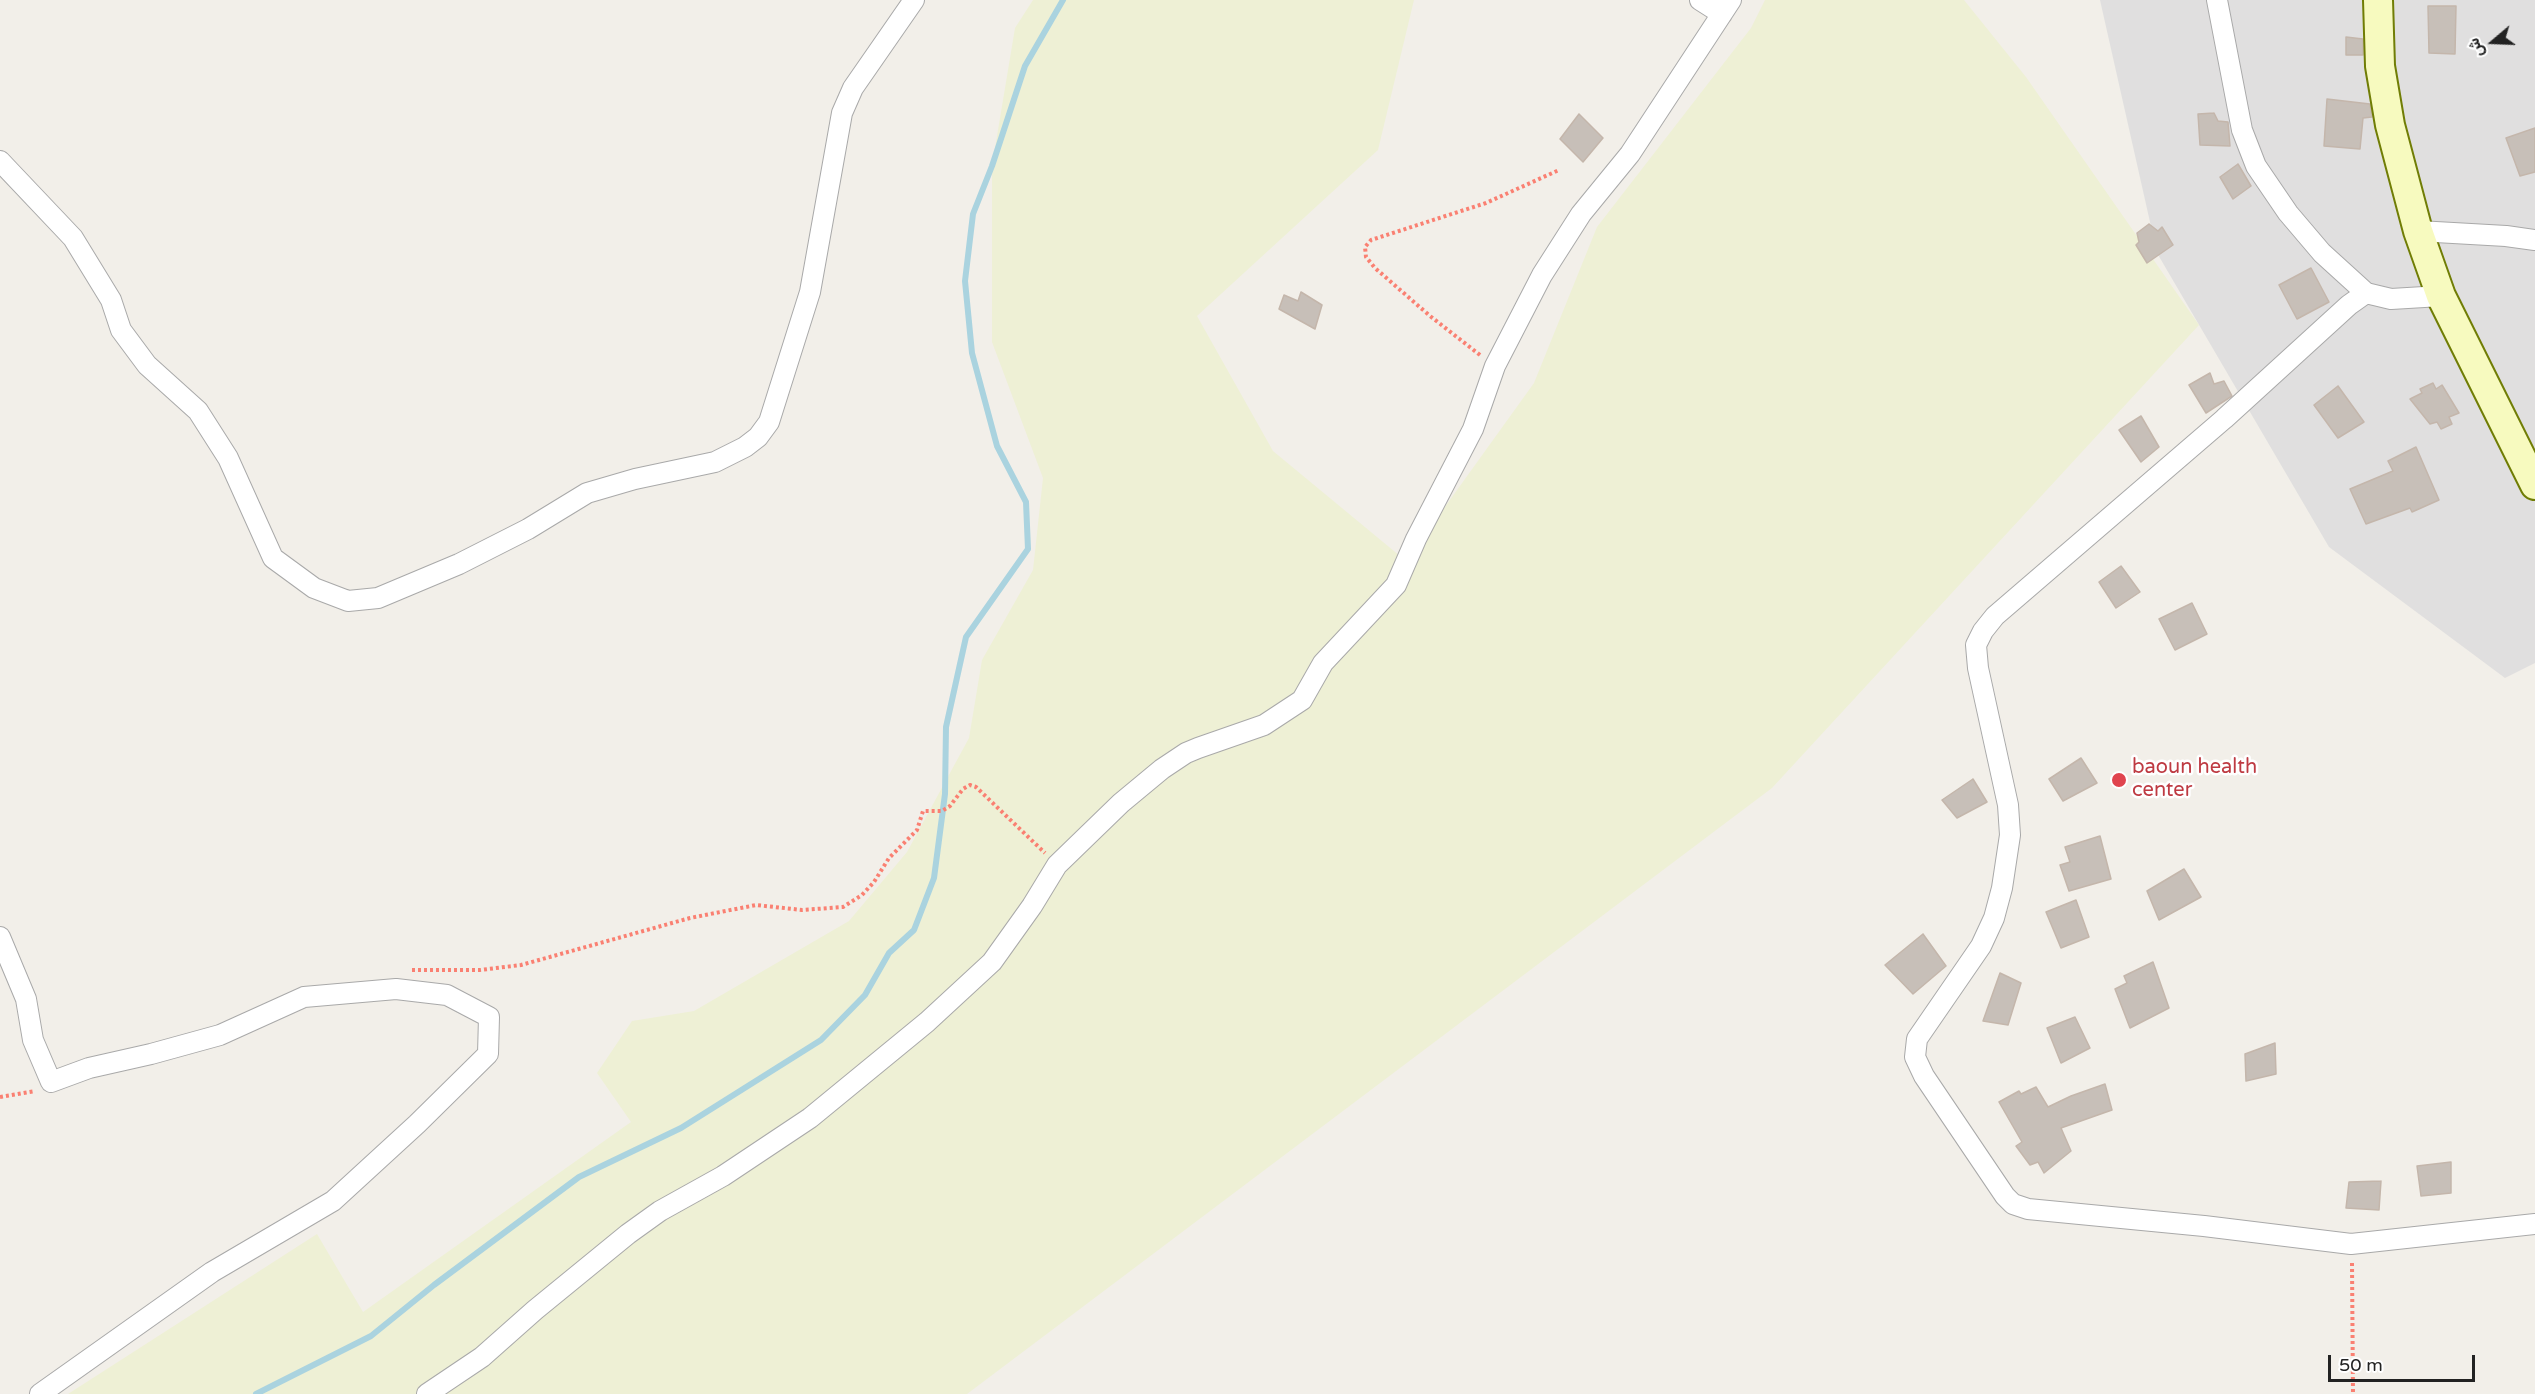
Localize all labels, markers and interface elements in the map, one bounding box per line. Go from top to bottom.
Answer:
north arrow [2463,12,2523,72]
text: ش [2463,36,2489,60]
place label: baoun health center [2132,756,2257,803]
marker: baoun health center [2110,771,2128,789]
scale bar [2331,1343,2478,1381]
text: 50 m [2339,1354,2383,1376]

